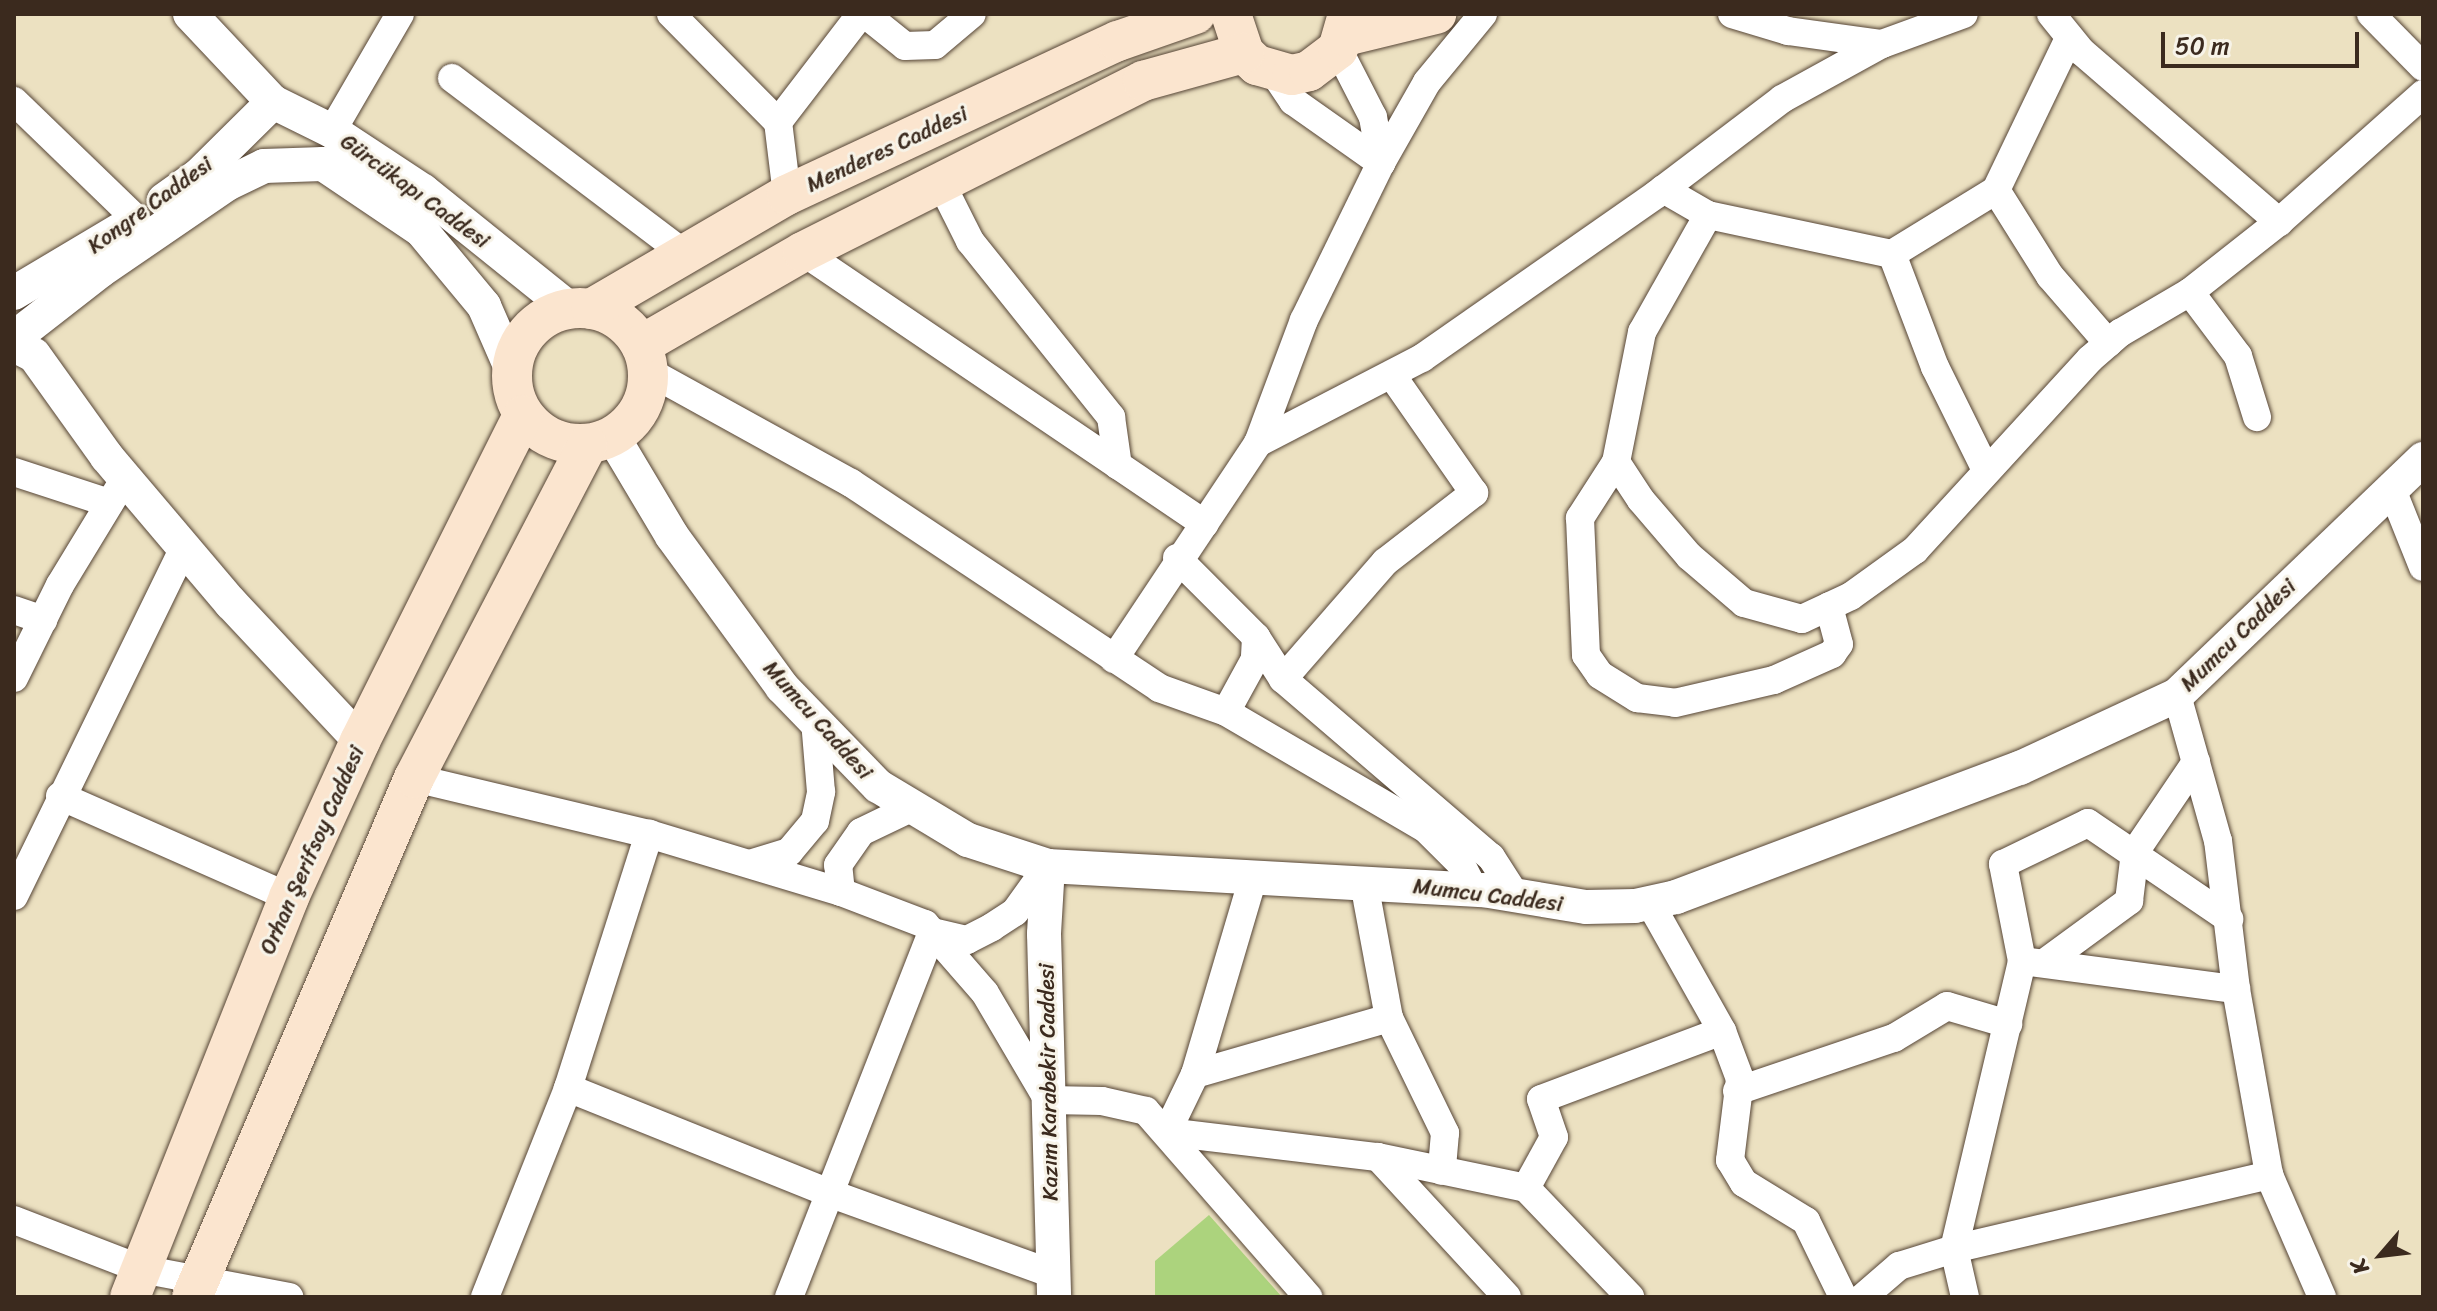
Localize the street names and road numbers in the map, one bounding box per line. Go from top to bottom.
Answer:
street label: Menderes Caddesi [803,100,971,198]
street label: Gürcükapı Caddesi [335,128,495,254]
street label: Kongre Caddesi [82,151,218,259]
street label: Mumcu Caddesi [2175,574,2301,696]
street label: Mumcu Caddesi [758,656,878,784]
street label: Orhan Şerifsoy Caddesi [254,742,370,958]
street label: Mumcu Caddesi [1412,873,1564,917]
street label: Kazım Karabekir Caddesi [1033,963,1063,1201]

